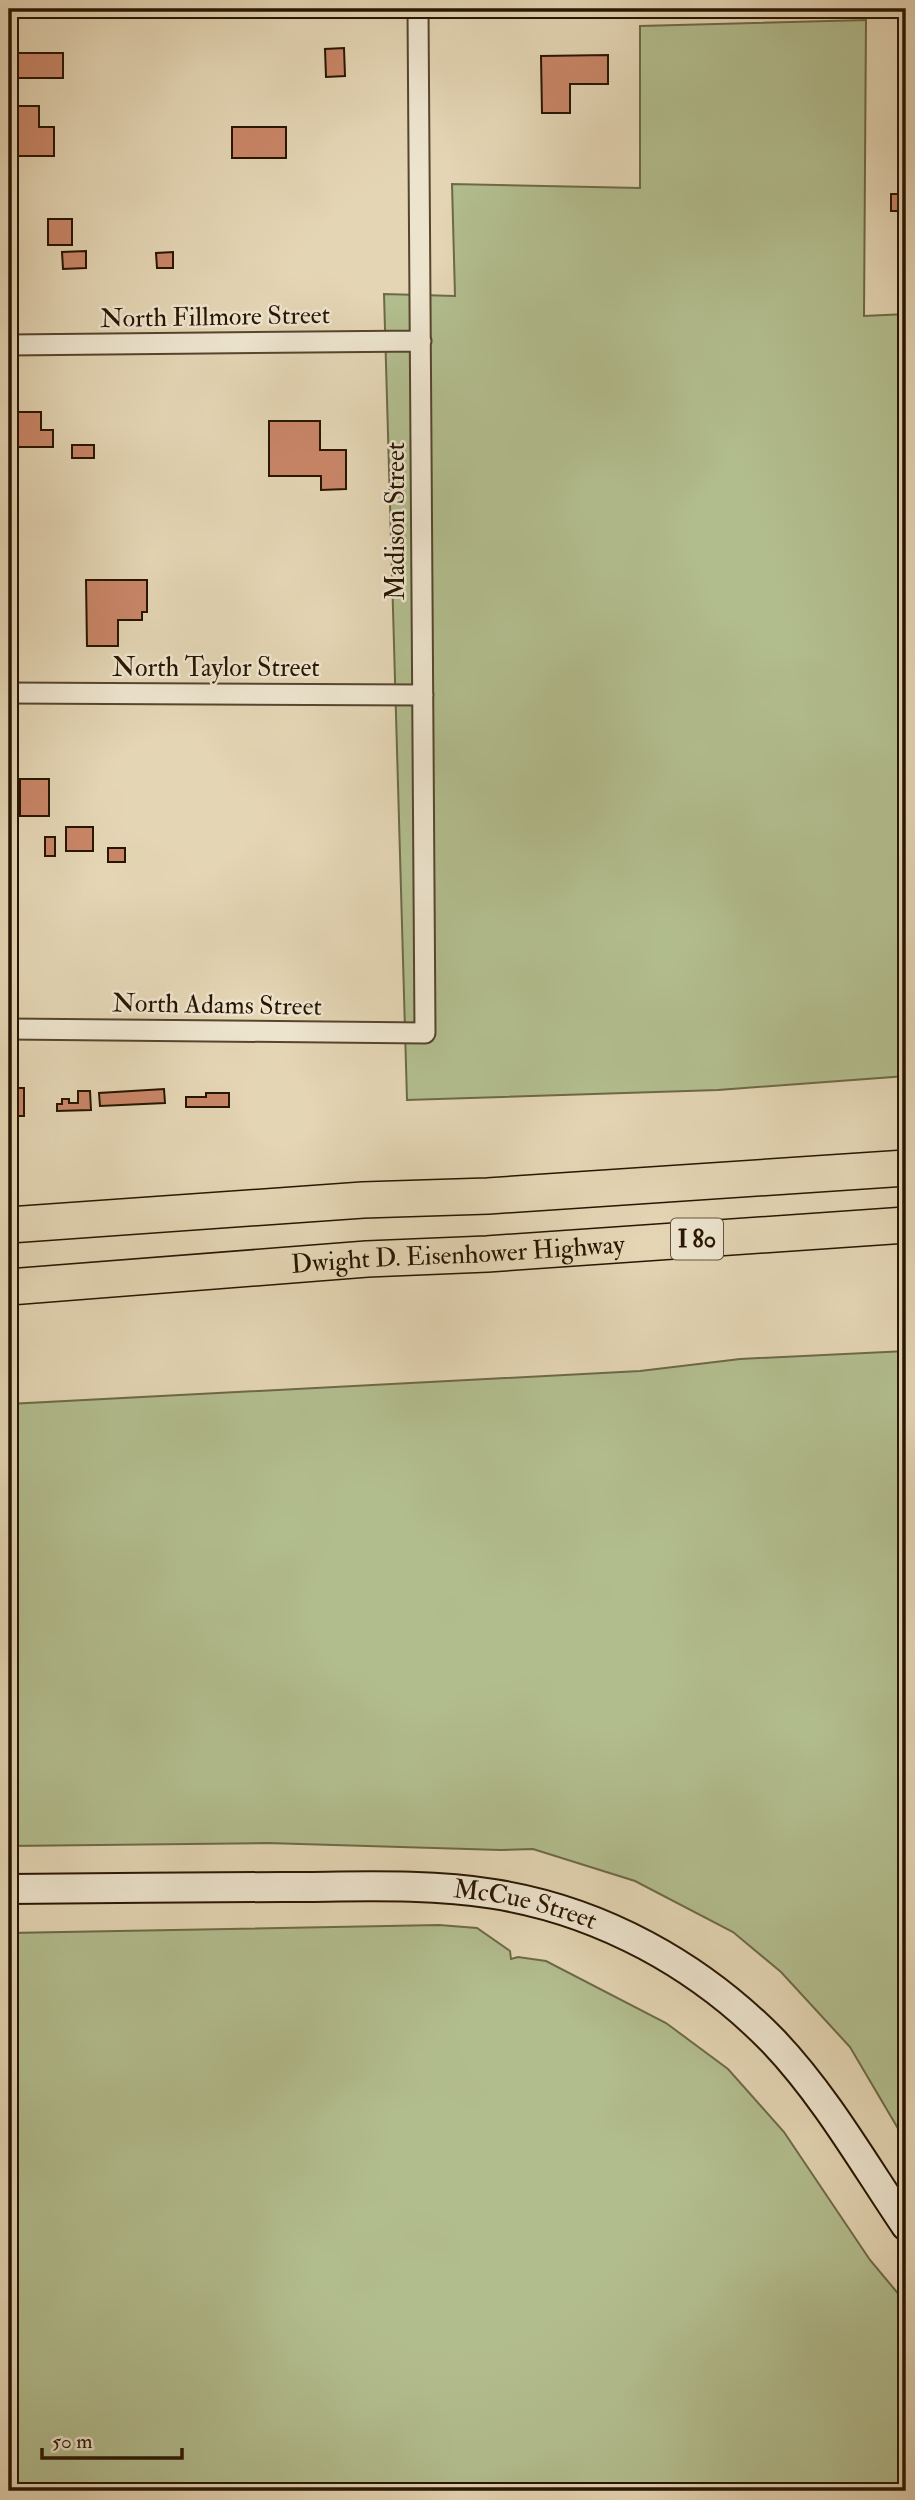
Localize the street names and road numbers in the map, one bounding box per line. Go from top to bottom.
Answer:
street label: North Fillmore Street [100,299,330,335]
street label: Madison Street [380,442,412,600]
street label: North Taylor Street [112,652,320,684]
street label: North Adams Street [112,987,322,1023]
road number: I 80 [671,1218,723,1260]
street label: Dwight D. Eisenhower Highway [290,1228,626,1281]
street label: McCue Street [452,1873,602,1937]

